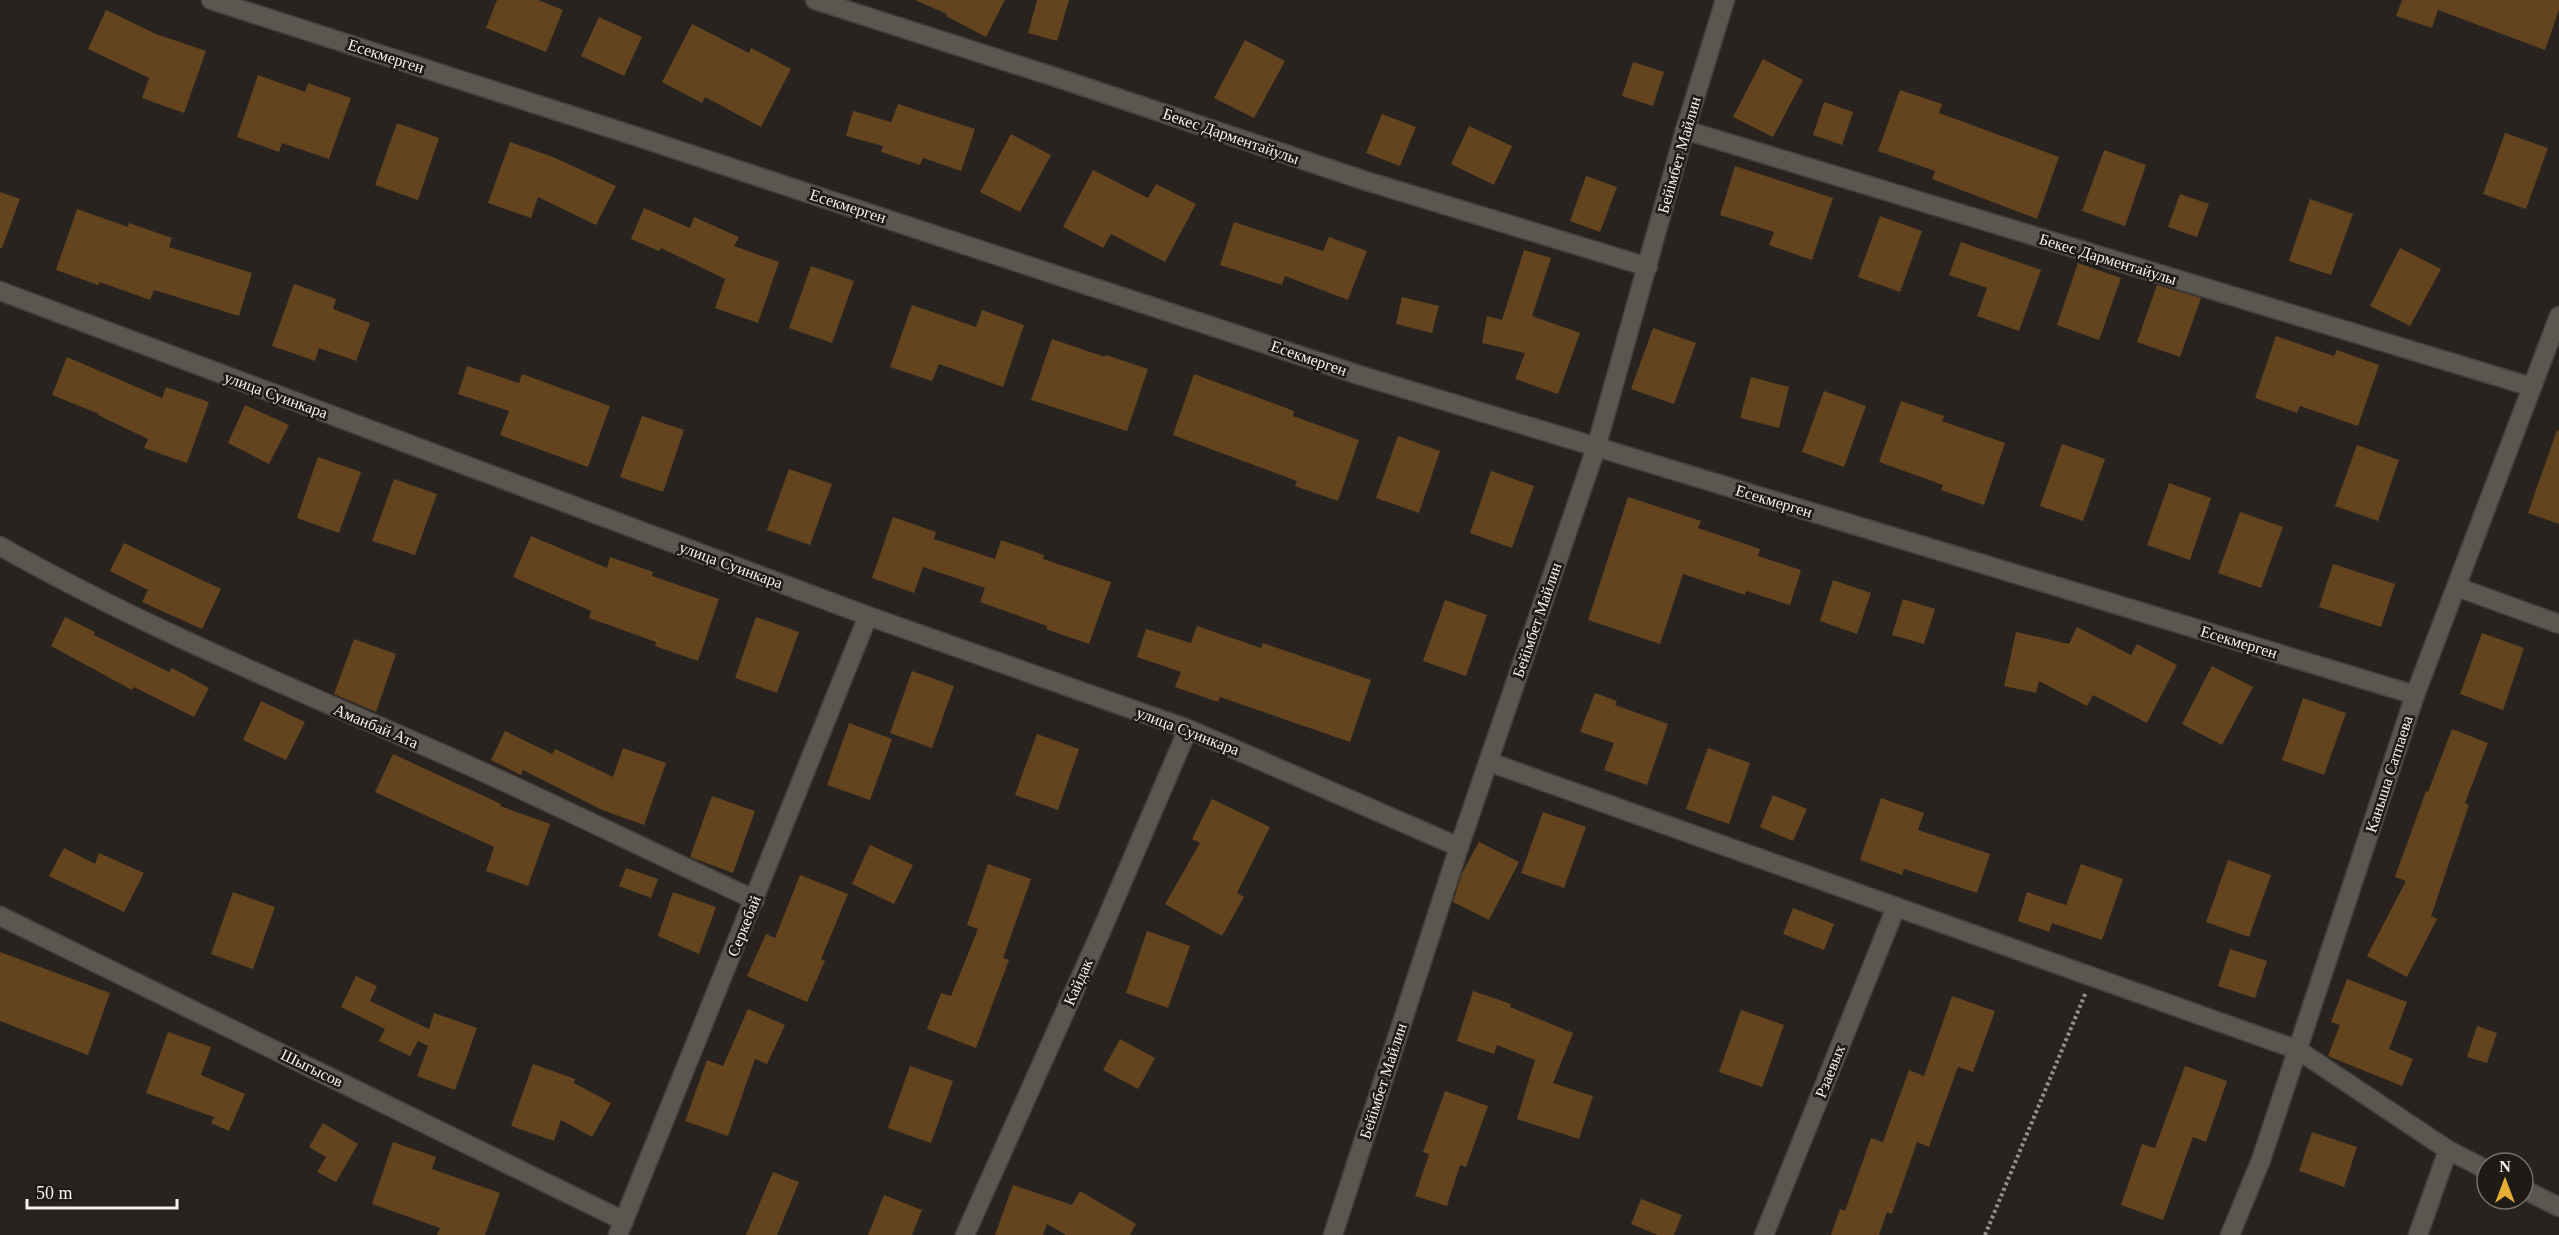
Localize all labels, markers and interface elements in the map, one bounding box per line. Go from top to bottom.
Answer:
street label: Eсекмерген [345,36,427,77]
street label: Бейімбет Майлин [1654,94,1704,215]
street label: Бекес Дарментайулы [1160,105,1301,168]
street label: Eсекмерген [807,186,889,227]
street label: Бекес Дарментайулы [2037,230,2179,289]
street label: Eсекмерген [1268,337,1350,380]
street label: улица Суинкара [222,368,330,423]
street label: Eсекмерген [1733,481,1815,522]
street label: улица Суинкара [677,538,785,593]
street label: Бейімбет Майлин [1509,560,1565,680]
street label: Eсекмерген [2198,622,2280,663]
street label: Аманбай Ата [331,701,421,751]
street label: улица Суинкара [1134,704,1242,759]
street label: Каныша Сатпаева [2362,713,2416,835]
street label: Серкебай [724,893,765,959]
street label: Кайдак [1060,956,1097,1008]
street label: Бейімбет Майлин [1356,1021,1410,1141]
street label: Рзаевых [1812,1042,1848,1100]
street label: Шыгысов [278,1046,346,1090]
north arrow [2475,1151,2535,1211]
text: N [2499,1158,2511,1175]
scale bar [27,1172,177,1210]
text: 50 m [36,1183,73,1203]

